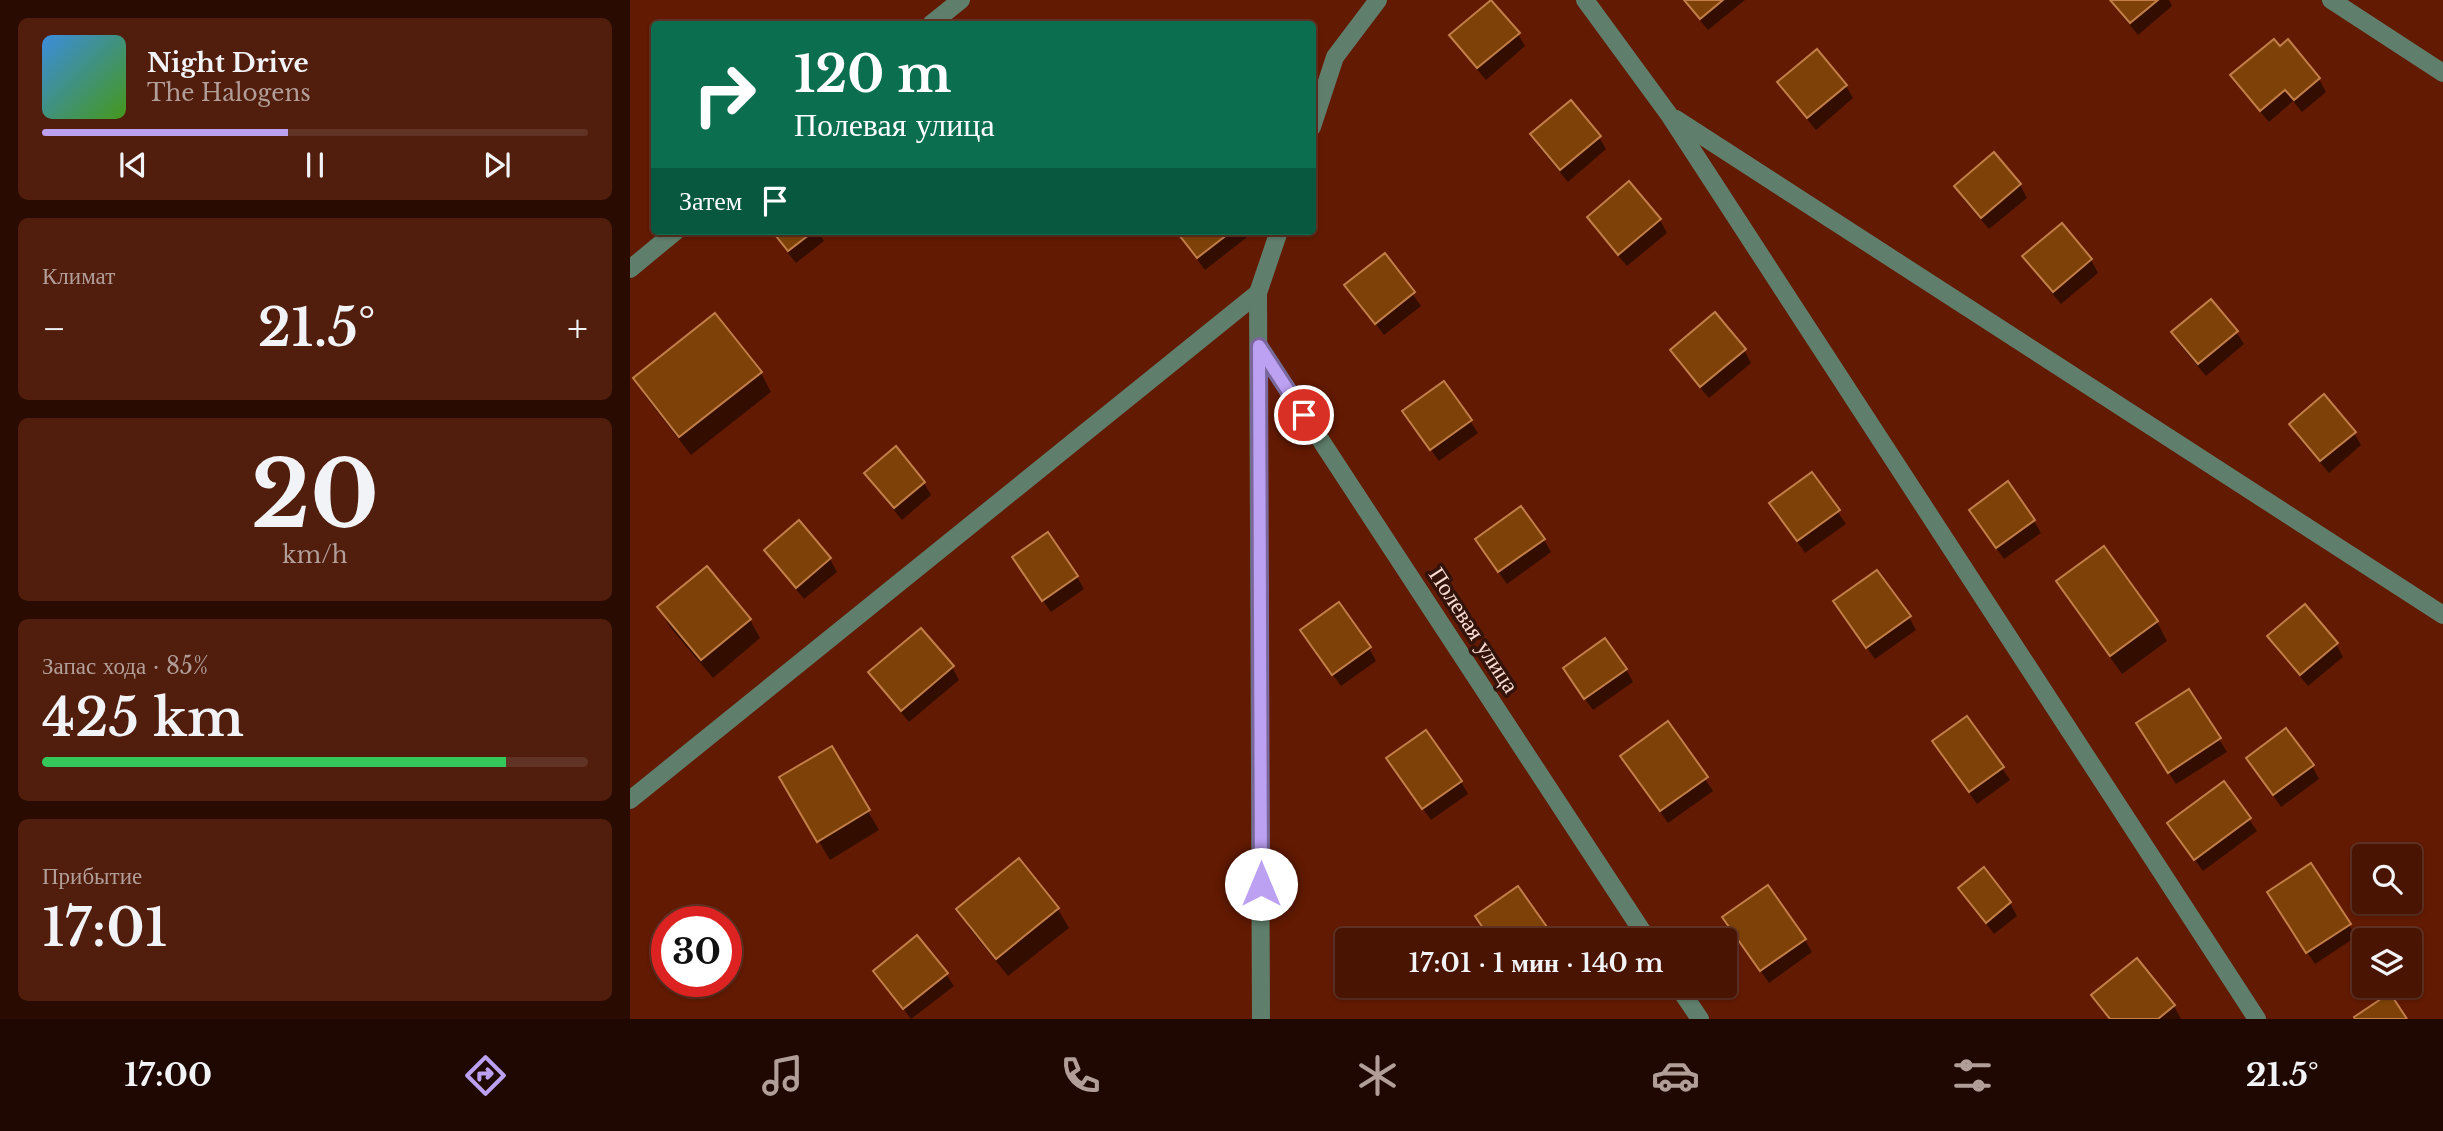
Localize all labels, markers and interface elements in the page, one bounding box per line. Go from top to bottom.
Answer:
text: 120 m [794,44,952,105]
text: Night Drive [147,47,309,79]
icon: right [679,49,770,140]
text: The Halogens [147,79,311,107]
text: Полевая улица [794,105,995,145]
icon: previous [114,146,152,184]
icon: pause [296,146,334,184]
icon: next [478,146,516,184]
icon: arrive [756,182,794,220]
text: Затем [679,185,742,217]
text: Климат [42,262,115,290]
text: 21.5° [258,296,375,360]
text: − [42,305,66,352]
text: + [567,305,588,352]
pin [1274,385,1334,445]
icon: arrive [1285,396,1323,434]
text: 20 [251,439,379,552]
text: km/h [282,541,348,569]
street label: Полевая улица [1423,562,1525,698]
text: Запас хода · 85% [42,652,208,680]
text: 425 km [42,686,244,750]
map controls [2352,844,2422,998]
button: search [2352,844,2422,914]
position arrow [1224,847,1298,921]
text: Прибытие [42,862,142,890]
text: 17:01 [42,896,168,960]
speed limit sign: 30 [651,906,742,997]
button: layers [2352,928,2422,998]
text: 17:01 · 1 мин · 140 m [1409,947,1663,979]
icon: directions [461,1051,510,1100]
icon: music [758,1051,807,1100]
icon: phone [1056,1051,1105,1100]
icon: climate [1353,1051,1402,1100]
icon: car [1651,1051,1700,1100]
icon: filters [1948,1051,1997,1100]
text: 17:00 [124,1055,212,1095]
text: 21.5° [2246,1055,2319,1095]

